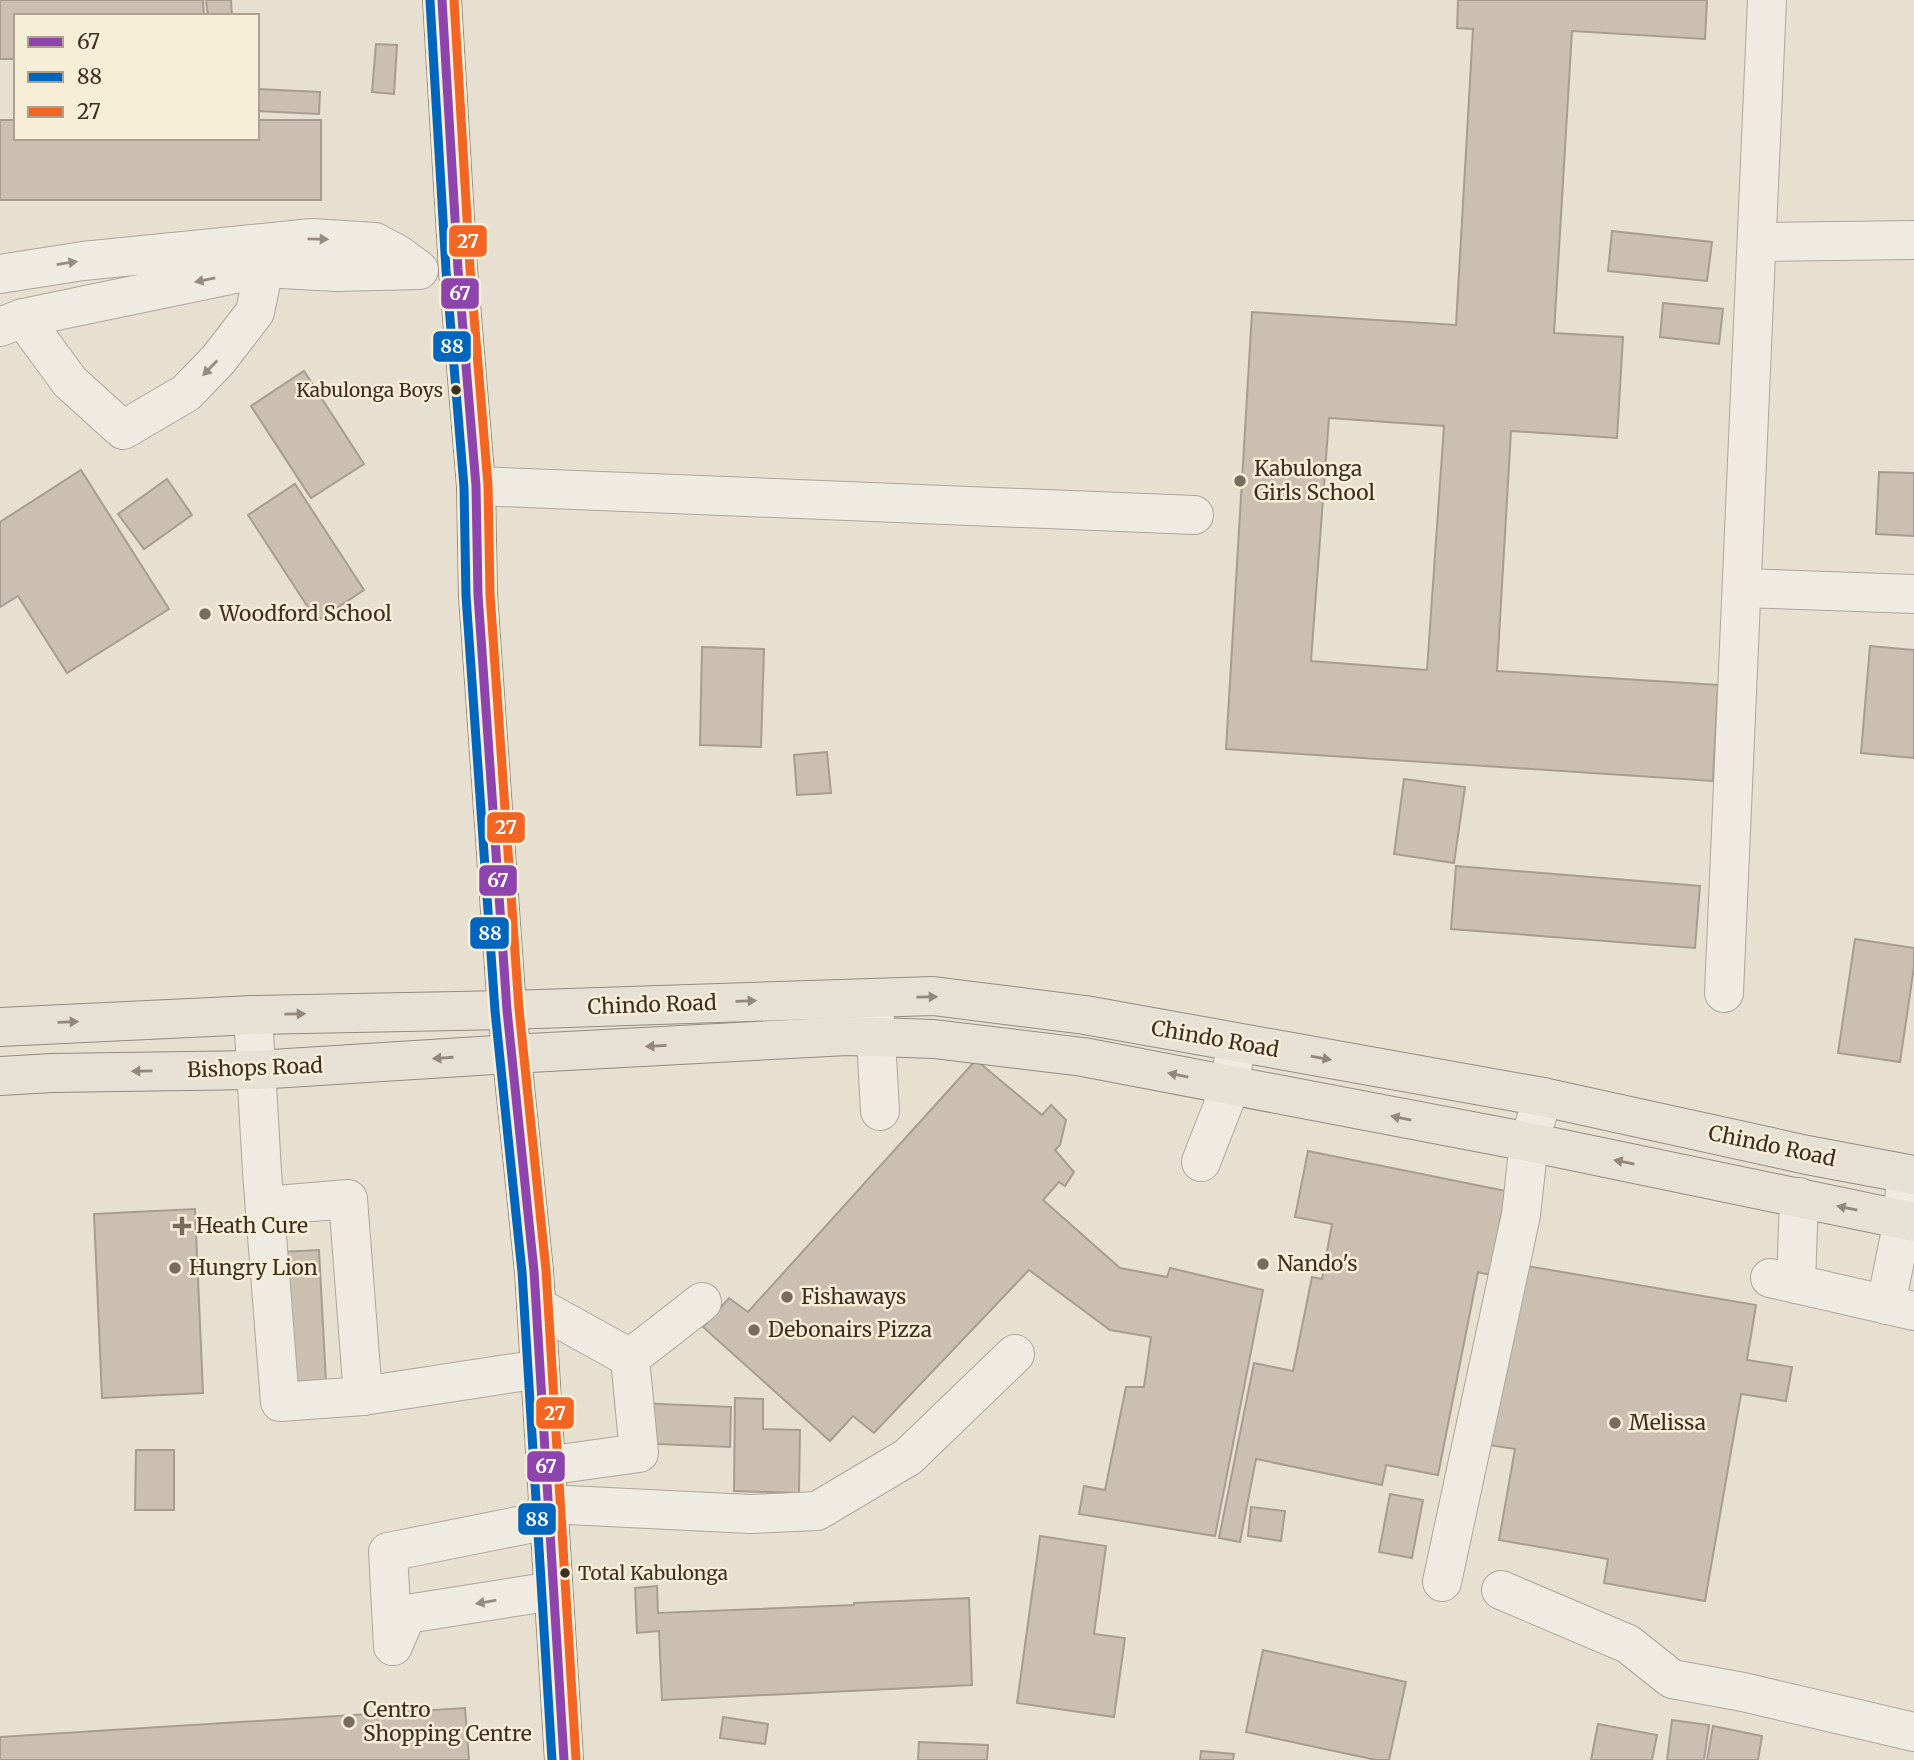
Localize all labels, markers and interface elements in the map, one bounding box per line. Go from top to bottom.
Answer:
legend [14,14,259,140]
text: 67 [77,28,100,55]
text: 88 [77,63,102,90]
text: 27 [77,98,101,125]
line badge: 27 [448,224,488,258]
text: 27 [457,229,479,253]
one-way arrow [307,233,329,245]
one-way arrow [56,257,78,268]
one-way arrow [194,275,216,286]
line badge: 67 [440,277,480,310]
text: 67 [449,281,471,305]
line badge: 88 [432,330,472,363]
text: 88 [440,334,464,358]
one-way arrow [203,359,219,376]
place label: Kabulonga Boys [296,378,443,402]
marker: Kabulonga Boys [449,383,463,397]
place label: Kabulonga Girls School [1254,455,1375,506]
marker: Kabulonga Girls School [1232,473,1248,489]
place label: Woodford School [218,600,392,627]
marker: Woodford School [197,606,213,622]
line badge: 27 [486,811,526,844]
text: 27 [495,815,517,839]
line badge: 67 [478,864,518,897]
text: 67 [487,868,509,892]
line badge: 88 [469,916,510,950]
text: 88 [478,921,502,945]
street label: Chindo Road [587,989,717,1020]
one-way arrow [916,991,938,1003]
one-way arrow [736,996,758,1007]
one-way arrow [285,1008,307,1020]
street label: Chindo Road [1149,1014,1281,1063]
one-way arrow [57,1017,79,1028]
one-way arrow [645,1041,667,1052]
street label: Bishops Road [186,1052,324,1083]
one-way arrow [431,1053,453,1064]
one-way arrow [1310,1053,1332,1064]
one-way arrow [131,1066,153,1077]
one-way arrow [1167,1069,1189,1080]
one-way arrow [1390,1112,1412,1123]
street label: Chindo Road [1706,1119,1838,1172]
one-way arrow [1613,1156,1635,1167]
one-way arrow [1836,1202,1858,1213]
place label: Heath Cure [196,1212,308,1239]
marker: Heath Cure [174,1218,190,1234]
place label: Nando's [1277,1250,1358,1277]
place label: Hungry Lion [189,1254,318,1281]
marker: Nando's [1255,1256,1271,1272]
marker: Hungry Lion [167,1260,183,1276]
place label: Fishaways [801,1283,906,1310]
marker: Fishaways [779,1289,795,1305]
place label: Debonairs Pizza [768,1316,932,1343]
marker: Debonairs Pizza [746,1322,762,1338]
line badge: 27 [535,1396,575,1430]
text: 27 [544,1401,566,1425]
place label: Melissa [1629,1409,1706,1436]
marker: Melissa [1607,1415,1623,1431]
line badge: 67 [526,1450,566,1483]
text: 67 [535,1454,557,1478]
line badge: 88 [517,1502,557,1536]
text: 88 [525,1507,549,1531]
place label: Total Kabulonga [578,1561,728,1585]
marker: Total Kabulonga [558,1566,572,1580]
one-way arrow [475,1597,497,1608]
place label: Centro Shopping Centre [363,1696,532,1747]
marker: Centro Shopping Centre [341,1714,357,1730]

